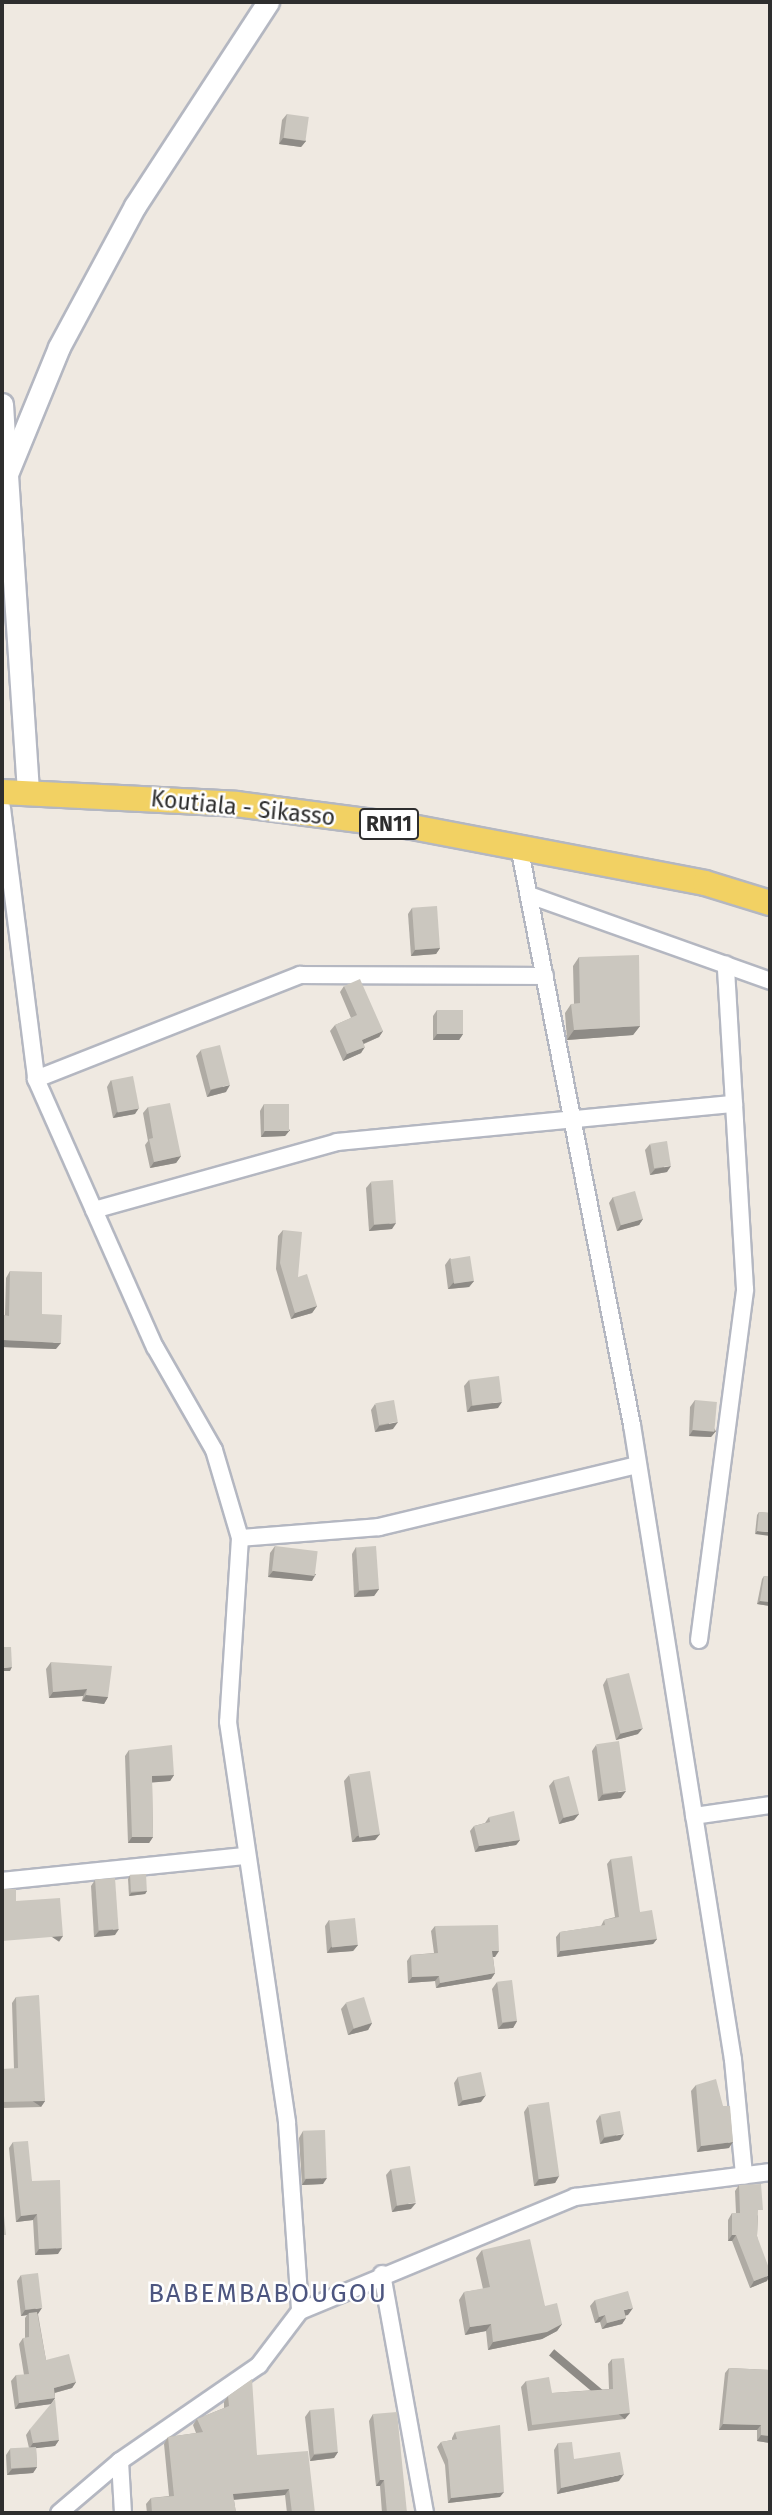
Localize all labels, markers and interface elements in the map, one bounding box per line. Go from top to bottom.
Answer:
street label: Koutiala - Sikasso [150,785,336,831]
road number: RN11 [358,806,420,842]
district label: BABEMBABOUGOU [150,2278,386,2310]

